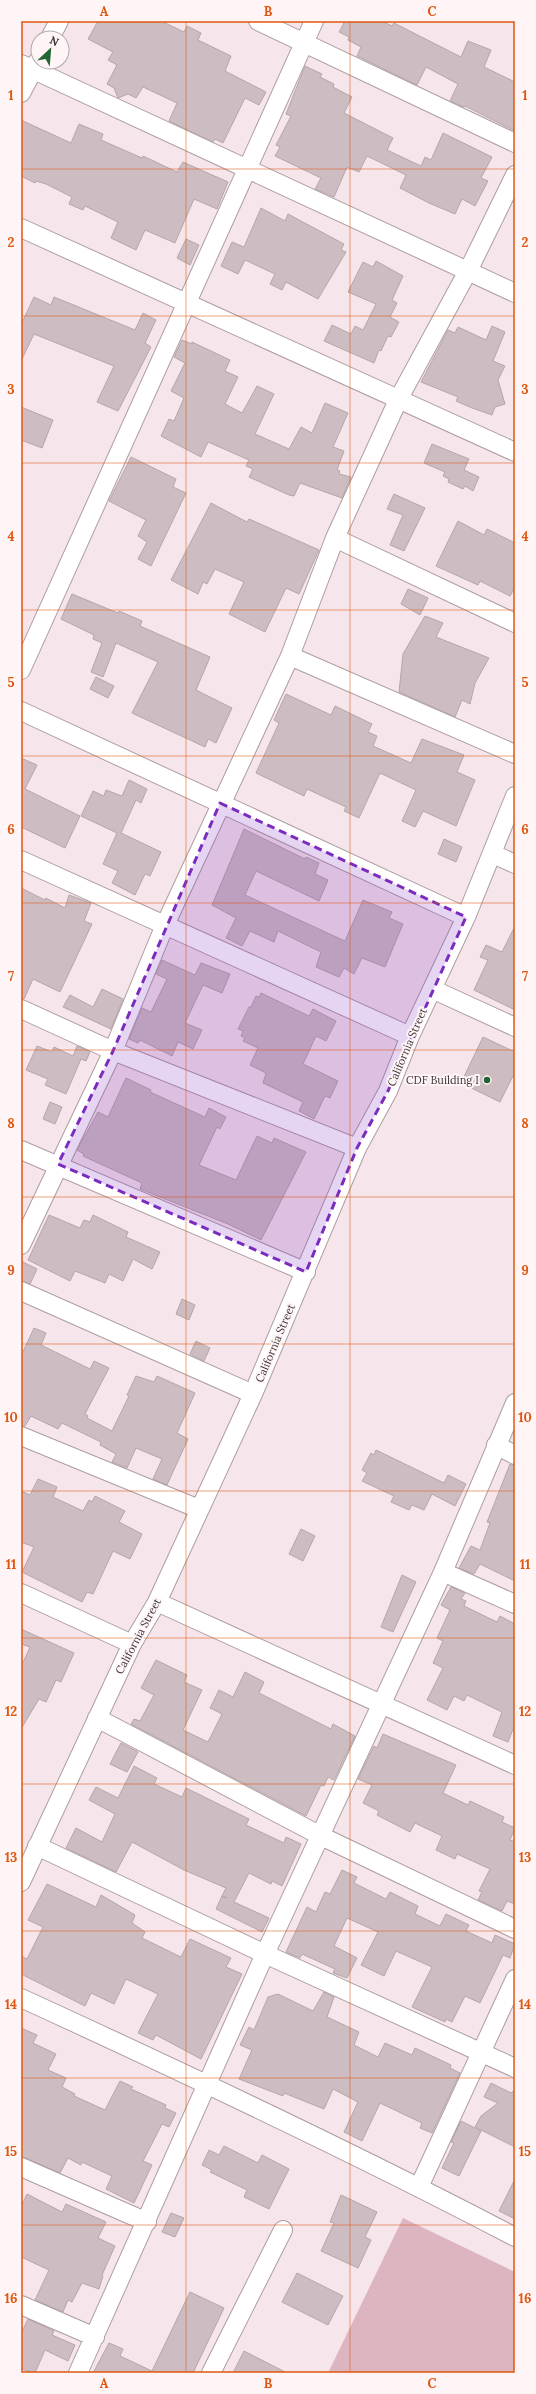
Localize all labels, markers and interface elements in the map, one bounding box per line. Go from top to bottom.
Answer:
text: A [100,3,109,20]
text: B [264,3,273,20]
text: C [428,3,437,20]
north arrow [30,30,70,70]
text: N [47,33,62,49]
text: 1 [8,87,14,104]
text: 1 [522,87,528,104]
text: 2 [8,234,15,251]
text: 2 [522,234,529,251]
text: 3 [7,381,15,398]
text: 3 [521,381,529,398]
text: 4 [7,528,15,545]
text: 4 [521,528,529,545]
text: 5 [7,674,15,691]
text: 5 [521,674,529,691]
text: 6 [7,821,15,838]
text: 6 [521,821,529,838]
text: 7 [8,968,14,985]
text: 7 [522,968,528,985]
street label: California Street [384,1005,430,1088]
place label: CDF Building I [406,1073,479,1087]
marker: CDF Building I [482,1075,492,1085]
text: 8 [7,1115,15,1132]
text: 8 [521,1115,529,1132]
text: 9 [7,1262,15,1279]
text: 9 [521,1262,529,1279]
street label: California Street [252,1301,298,1384]
text: 10 [4,1409,18,1426]
text: 10 [518,1409,532,1426]
text: 11 [6,1556,16,1573]
text: 11 [520,1556,530,1573]
street label: California Street [112,1595,164,1676]
text: 12 [5,1703,17,1720]
text: 12 [519,1703,531,1720]
text: 13 [5,1849,17,1866]
text: 13 [519,1849,531,1866]
text: 14 [5,1996,17,2013]
text: 14 [519,1996,531,2013]
text: 15 [5,2143,17,2160]
text: 15 [519,2143,531,2160]
text: 16 [5,2290,17,2307]
text: 16 [519,2290,531,2307]
text: A [100,2375,109,2392]
text: B [264,2375,273,2392]
text: C [428,2375,437,2392]

